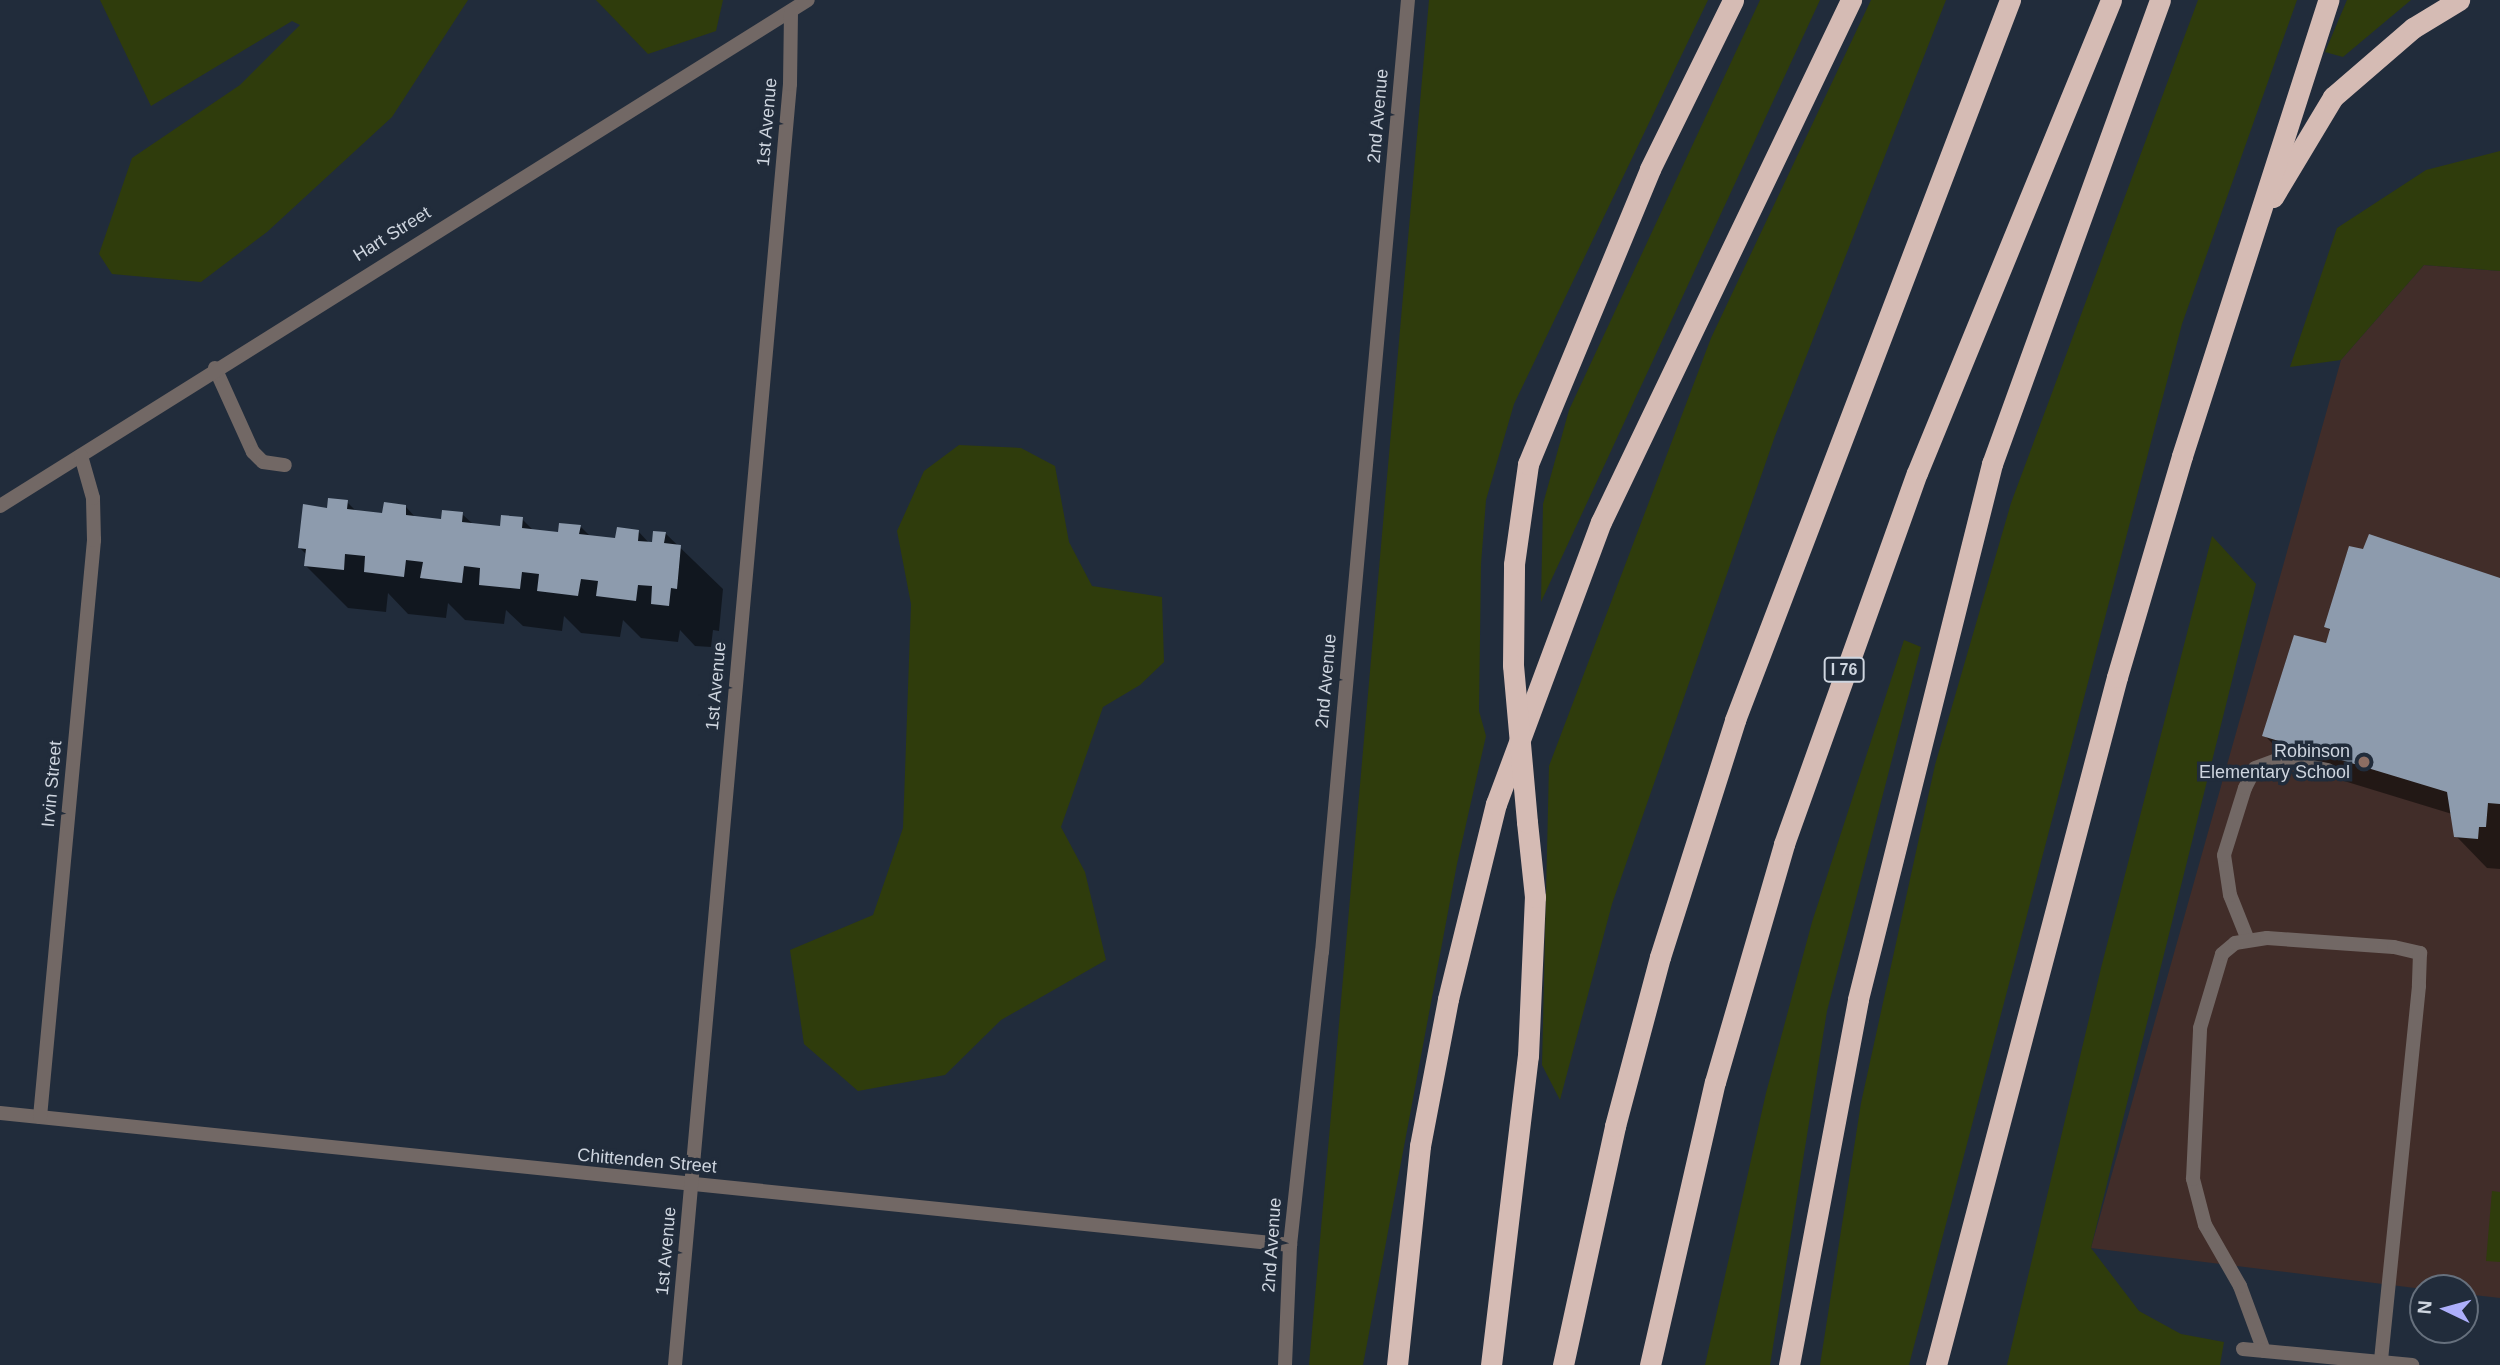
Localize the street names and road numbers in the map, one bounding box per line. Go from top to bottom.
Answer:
street label: 2nd Avenue [1363,67,1393,165]
street label: 1st Avenue [752,76,782,168]
street label: Hart Street [349,202,435,266]
street label: 2nd Avenue [1311,632,1341,730]
street label: 1st Avenue [701,640,731,732]
road number: I 76 [1823,657,1865,682]
street label: Irvin Street [37,740,67,828]
street label: Chittenden Street [576,1144,718,1178]
street label: 2nd Avenue [1258,1196,1286,1294]
street label: 1st Avenue [651,1205,681,1297]

